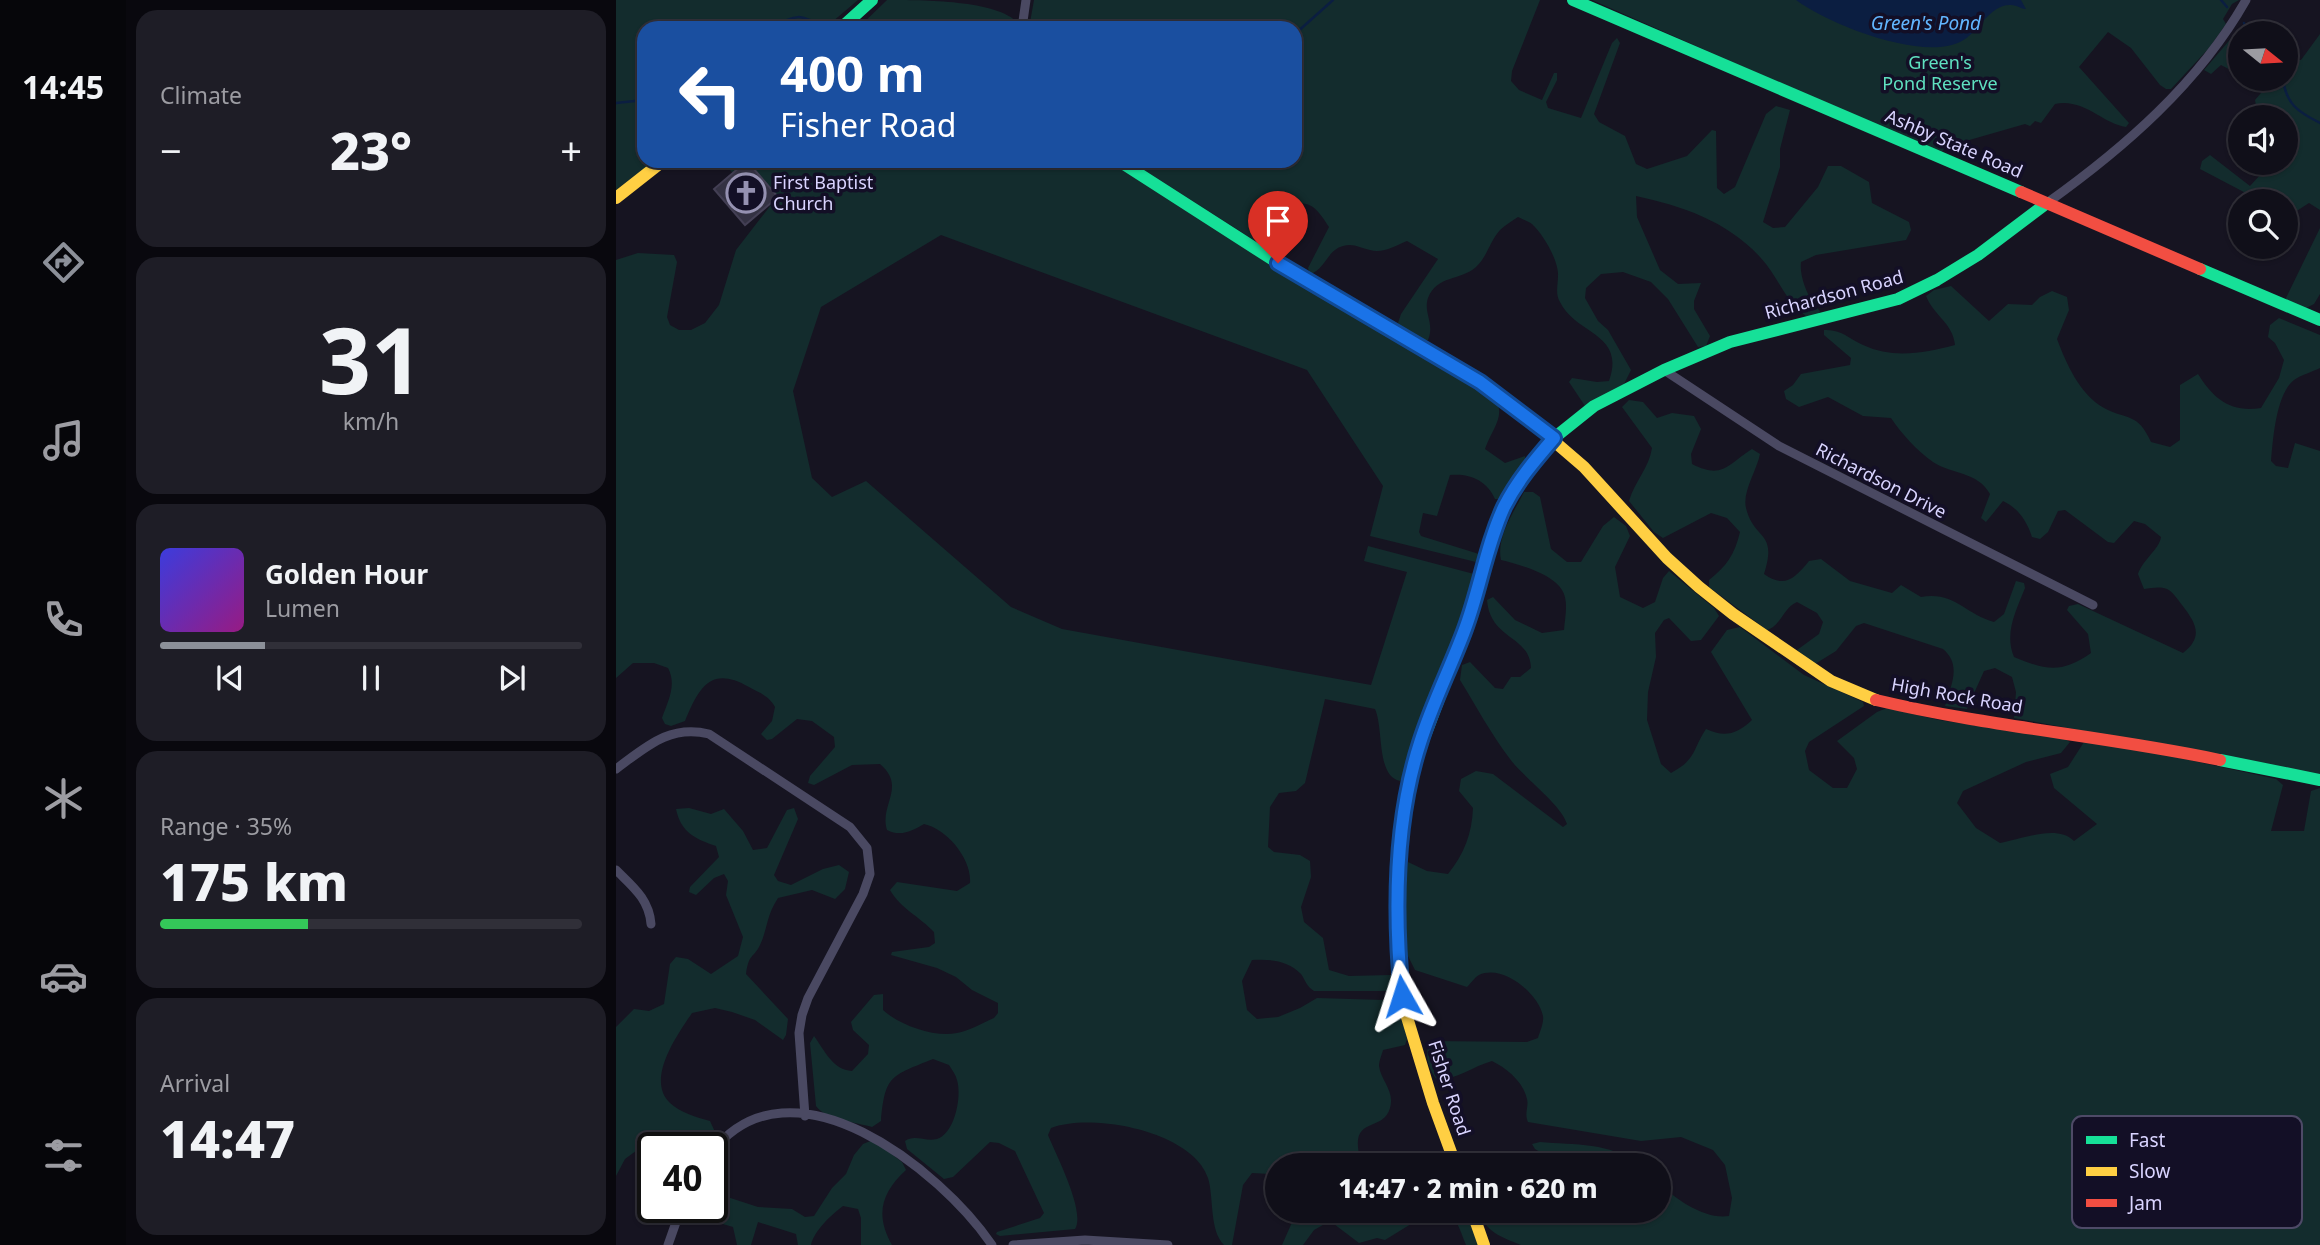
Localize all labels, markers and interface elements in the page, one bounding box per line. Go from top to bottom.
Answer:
water label: Green's Pond [1871,10,1982,36]
north arrow [2228,21,2298,91]
map controls [2228,21,2298,259]
text: 400 m [780,40,925,106]
icon: left [665,49,756,140]
park label: Green's Pond Reserve [1882,50,1998,95]
text: 14:45 [22,65,104,108]
text: Climate [160,79,242,111]
text: Fisher Road [780,103,956,146]
street label: Ashby State Road [1882,103,2027,183]
button: sound [2228,105,2298,175]
text: 23° [330,114,412,185]
text: − [160,124,182,176]
text: + [560,124,582,176]
place label: First Baptist Church [773,170,874,215]
church icon: First Baptist Church [725,172,767,214]
button: search [2228,189,2298,259]
pin [1248,191,1308,263]
icon: arrive [1259,202,1297,240]
icon: directions [39,238,88,287]
street label: Richardson Road [1762,264,1906,324]
text: 31 [319,297,423,421]
text: km/h [343,405,399,437]
icon: music [39,416,88,465]
street label: Richardson Drive [1812,437,1951,523]
text: Golden Hour [265,556,428,592]
text: Lumen [265,592,340,624]
icon: phone [39,595,88,644]
icon: previous [211,659,249,697]
icon: pause [352,659,390,697]
icon: next [493,659,531,697]
street label: High Rock Road [1890,672,2025,718]
icon: climate [39,774,88,823]
text: Range · 35% [160,810,292,842]
text: 175 km [160,845,348,916]
icon: car [39,952,88,1001]
position arrow [1365,959,1439,1033]
street label: Fisher Road [1423,1037,1477,1139]
text: Arrival [160,1067,230,1099]
text: 14:47 [160,1102,295,1173]
legend [2072,1116,2302,1228]
text: Fast [2129,1127,2166,1153]
icon: filters [39,1131,88,1180]
speed limit sign: 40 [637,1132,728,1223]
text: Slow [2129,1158,2170,1184]
text: 14:47 · 2 min · 620 m [1338,1170,1598,1206]
text: Jam [2127,1190,2163,1216]

